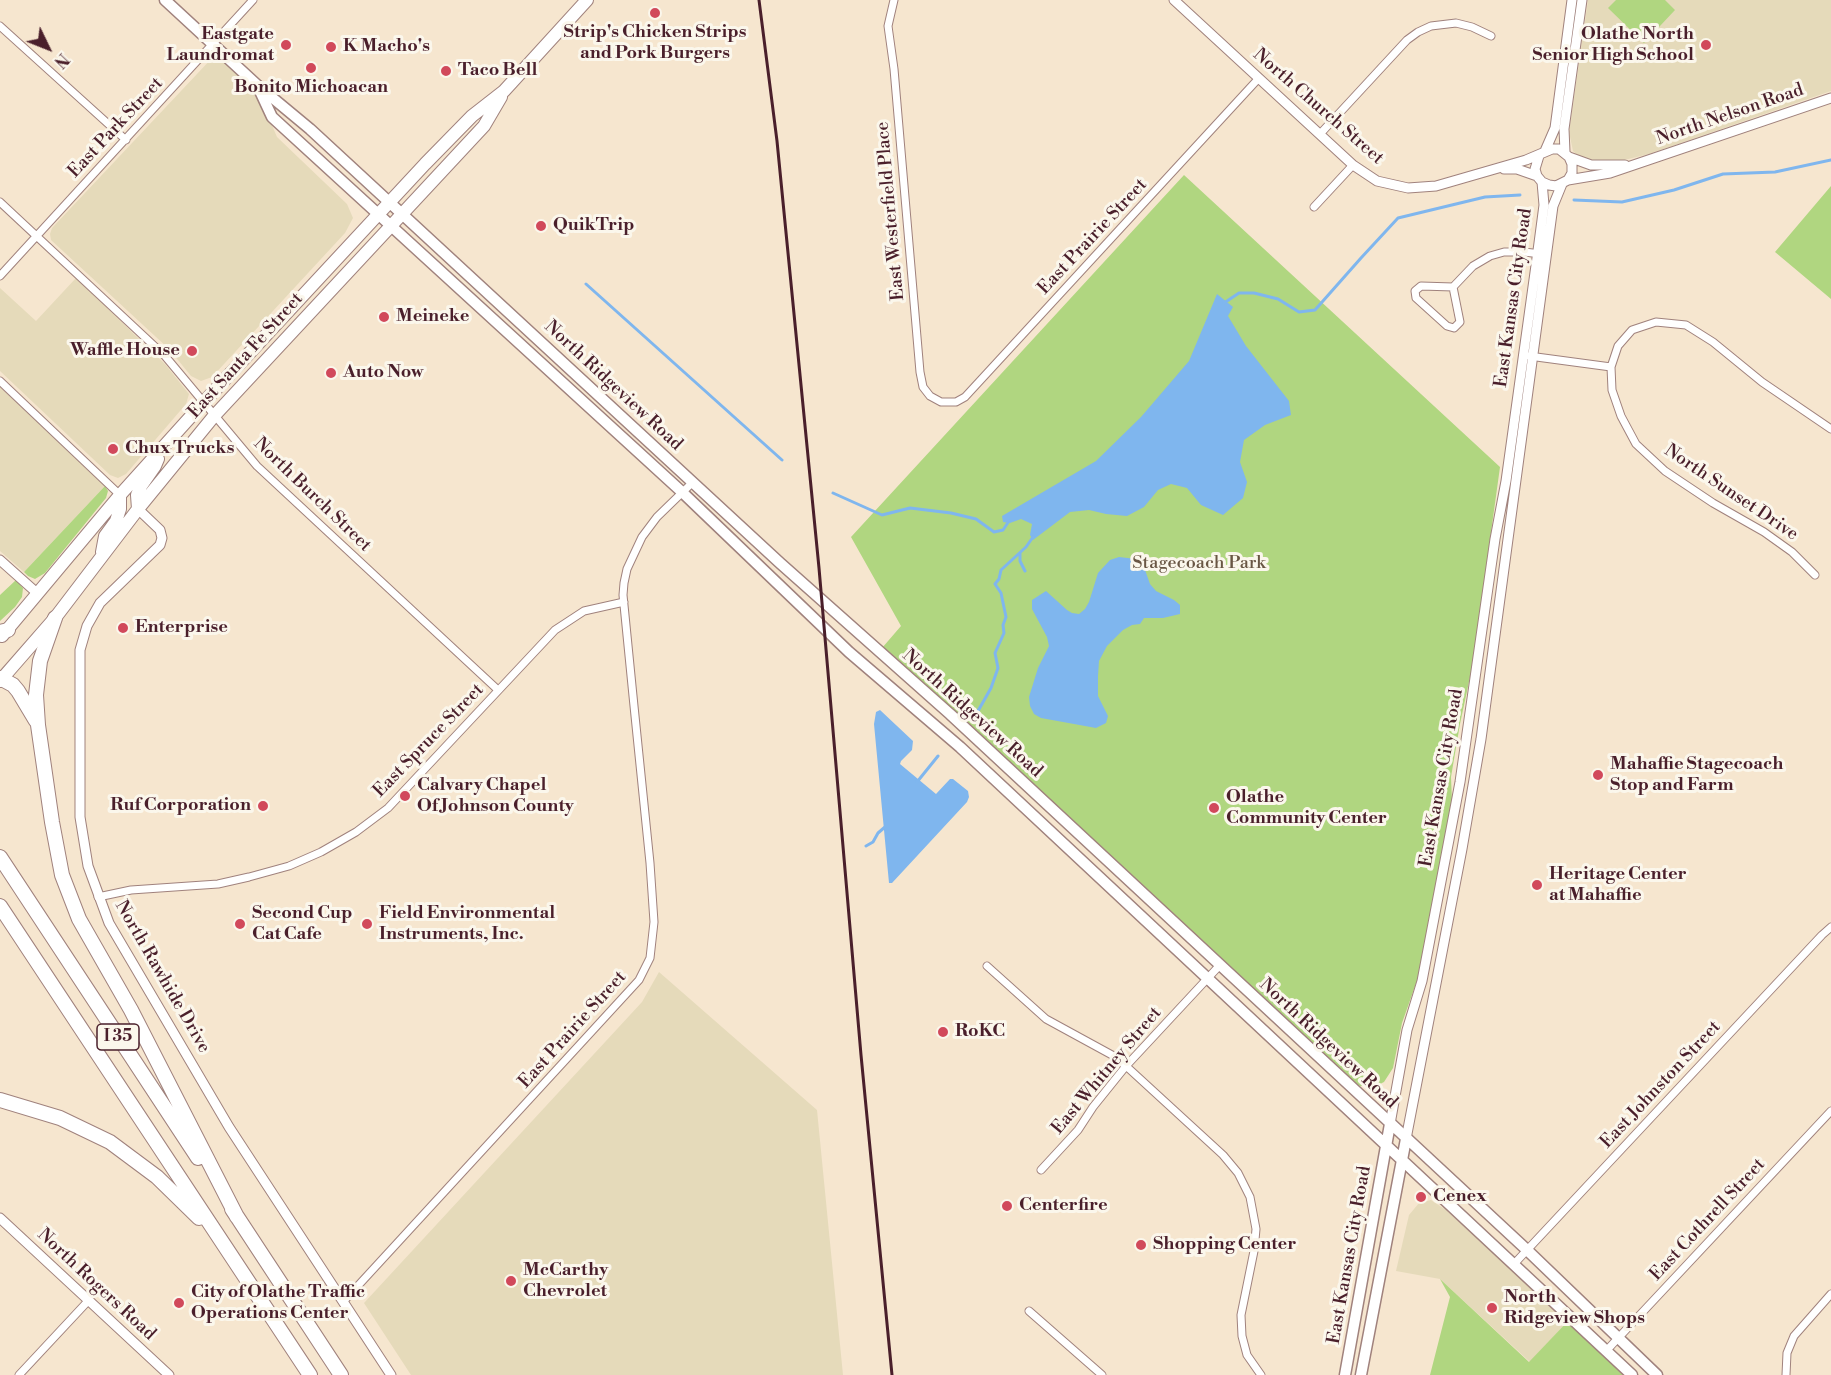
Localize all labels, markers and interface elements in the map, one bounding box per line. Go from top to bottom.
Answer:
marker: Strip's Chicken Strips and Pork Burgers [648,6,662,20]
north arrow [18,18,78,78]
place label: Strip's Chicken Strips and Pork Burgers [564,22,746,64]
place label: Eastgate Laundromat [167,24,274,66]
place label: Olathe North Senior High School [1532,24,1694,66]
place label: K Macho's [343,36,430,58]
marker: Eastgate Laundromat [279,38,293,52]
marker: Olathe North Senior High School [1699,38,1713,52]
marker: K Macho's [324,40,338,54]
street label: North Church Street [1248,44,1388,170]
text: N [50,49,73,72]
place label: Taco Bell [458,60,537,82]
marker: Bonito Michoacan [304,61,318,75]
marker: Taco Bell [439,64,453,78]
street label: East Park Street [64,73,168,183]
place label: Bonito Michoacan [234,77,388,99]
street label: North Nelson Road [1654,80,1806,150]
street label: East Westerfield Place [872,121,910,301]
street label: East Prairie Street [1034,175,1152,299]
street label: East Kansas City Road [1491,207,1537,389]
place label: QuikTrip [553,215,634,237]
marker: QuikTrip [534,219,548,233]
street label: East Santa Fe Street [184,289,308,423]
place label: Meineke [396,306,469,328]
marker: Meineke [377,310,391,324]
street label: North Ridgeview Road [539,316,687,456]
place label: Waffle House [70,340,180,362]
marker: Waffle House [185,344,199,358]
place label: Auto Now [343,362,424,384]
marker: Auto Now [324,366,338,380]
street label: North Burch Street [249,433,375,557]
place label: Chux Trucks [125,438,234,460]
street label: North Sunset Drive [1660,440,1802,546]
marker: Chux Trucks [106,442,120,456]
park label: Stagecoach Park [1132,553,1266,575]
place label: Enterprise [135,617,228,639]
marker: Enterprise [116,621,130,635]
street label: North Ridgeview Road [897,645,1047,783]
street label: East Spruce Street [369,680,489,802]
street label: East Kansas City Road [1416,687,1468,869]
place label: Mahaffie Stagecoach Stop and Farm [1610,754,1783,796]
marker: Mahaffie Stagecoach Stop and Farm [1591,768,1605,782]
place label: Calvary Chapel Of Johnson County [417,775,574,818]
place label: Olathe Community Center [1226,787,1387,830]
marker: Calvary Chapel Of Johnson County [398,789,412,803]
place label: Ruf Corporation [110,795,251,817]
marker: Ruf Corporation [256,799,270,813]
marker: Olathe Community Center [1207,801,1221,815]
place label: Heritage Center at Mahaffie [1549,864,1687,906]
marker: Heritage Center at Mahaffie [1530,878,1544,892]
street label: North Rawhide Drive [110,897,214,1057]
place label: Second Cup Cat Cafe [252,903,352,946]
place label: Field Environmental Instruments, Inc. [379,903,555,946]
marker: Second Cup Cat Cafe [233,917,247,931]
marker: Field Environmental Instruments, Inc. [360,917,374,931]
street label: East Prairie Street [515,967,631,1093]
street label: North Ridgeview Road [1254,974,1402,1114]
street label: East Whitney Street [1047,1003,1167,1139]
street label: East Johnston Street [1596,1017,1726,1153]
place label: RoKC [955,1021,1005,1043]
road number: I 35 [97,1024,139,1050]
marker: RoKC [936,1025,950,1039]
street label: East Cothrell Street [1646,1154,1770,1286]
street label: East Kansas City Road [1324,1164,1376,1346]
place label: Cenex [1433,1186,1487,1208]
marker: Cenex [1414,1190,1428,1204]
place label: Centerfire [1019,1195,1108,1217]
marker: Centerfire [1000,1199,1014,1213]
street label: North Rogers Road [32,1224,160,1346]
place label: Shopping Center [1153,1234,1296,1256]
marker: Shopping Center [1134,1238,1148,1252]
place label: McCarthy Chevrolet [523,1260,608,1302]
marker: McCarthy Chevrolet [504,1274,518,1288]
place label: City of Olathe Traffic Operations Center [191,1282,365,1324]
place label: North Ridgeview Shops [1504,1287,1645,1330]
marker: City of Olathe Traffic Operations Center [172,1296,186,1310]
marker: North Ridgeview Shops [1485,1301,1499,1315]

